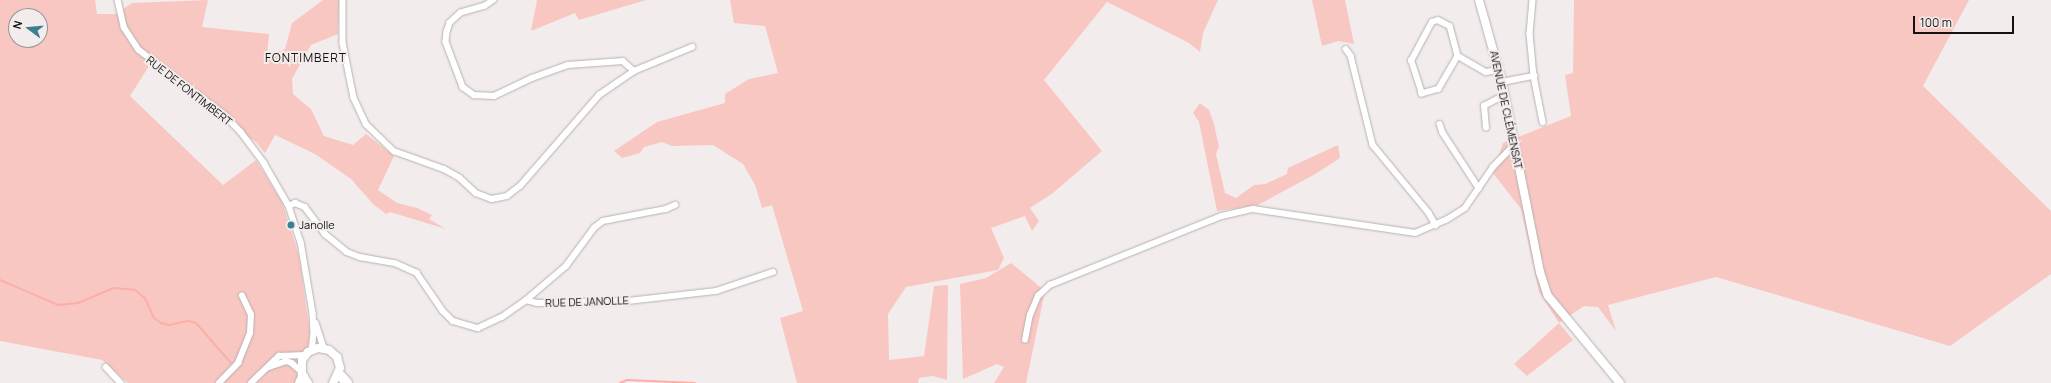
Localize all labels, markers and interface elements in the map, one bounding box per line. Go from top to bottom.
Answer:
north arrow [8,8,48,48]
scale bar [1915,8,2016,34]
text: 100 m [1920,14,1952,31]
text: N [9,19,25,31]
street label: AVENUE DE CLÉMENSAT [1487,49,1525,171]
district label: FONTIMBERT [265,51,347,65]
street label: RUE DE FONTIMBERT [144,54,234,128]
place label: Janolle [299,218,335,232]
marker: Janolle [286,220,296,230]
street label: RUE DE JANOLLE [545,294,629,310]

